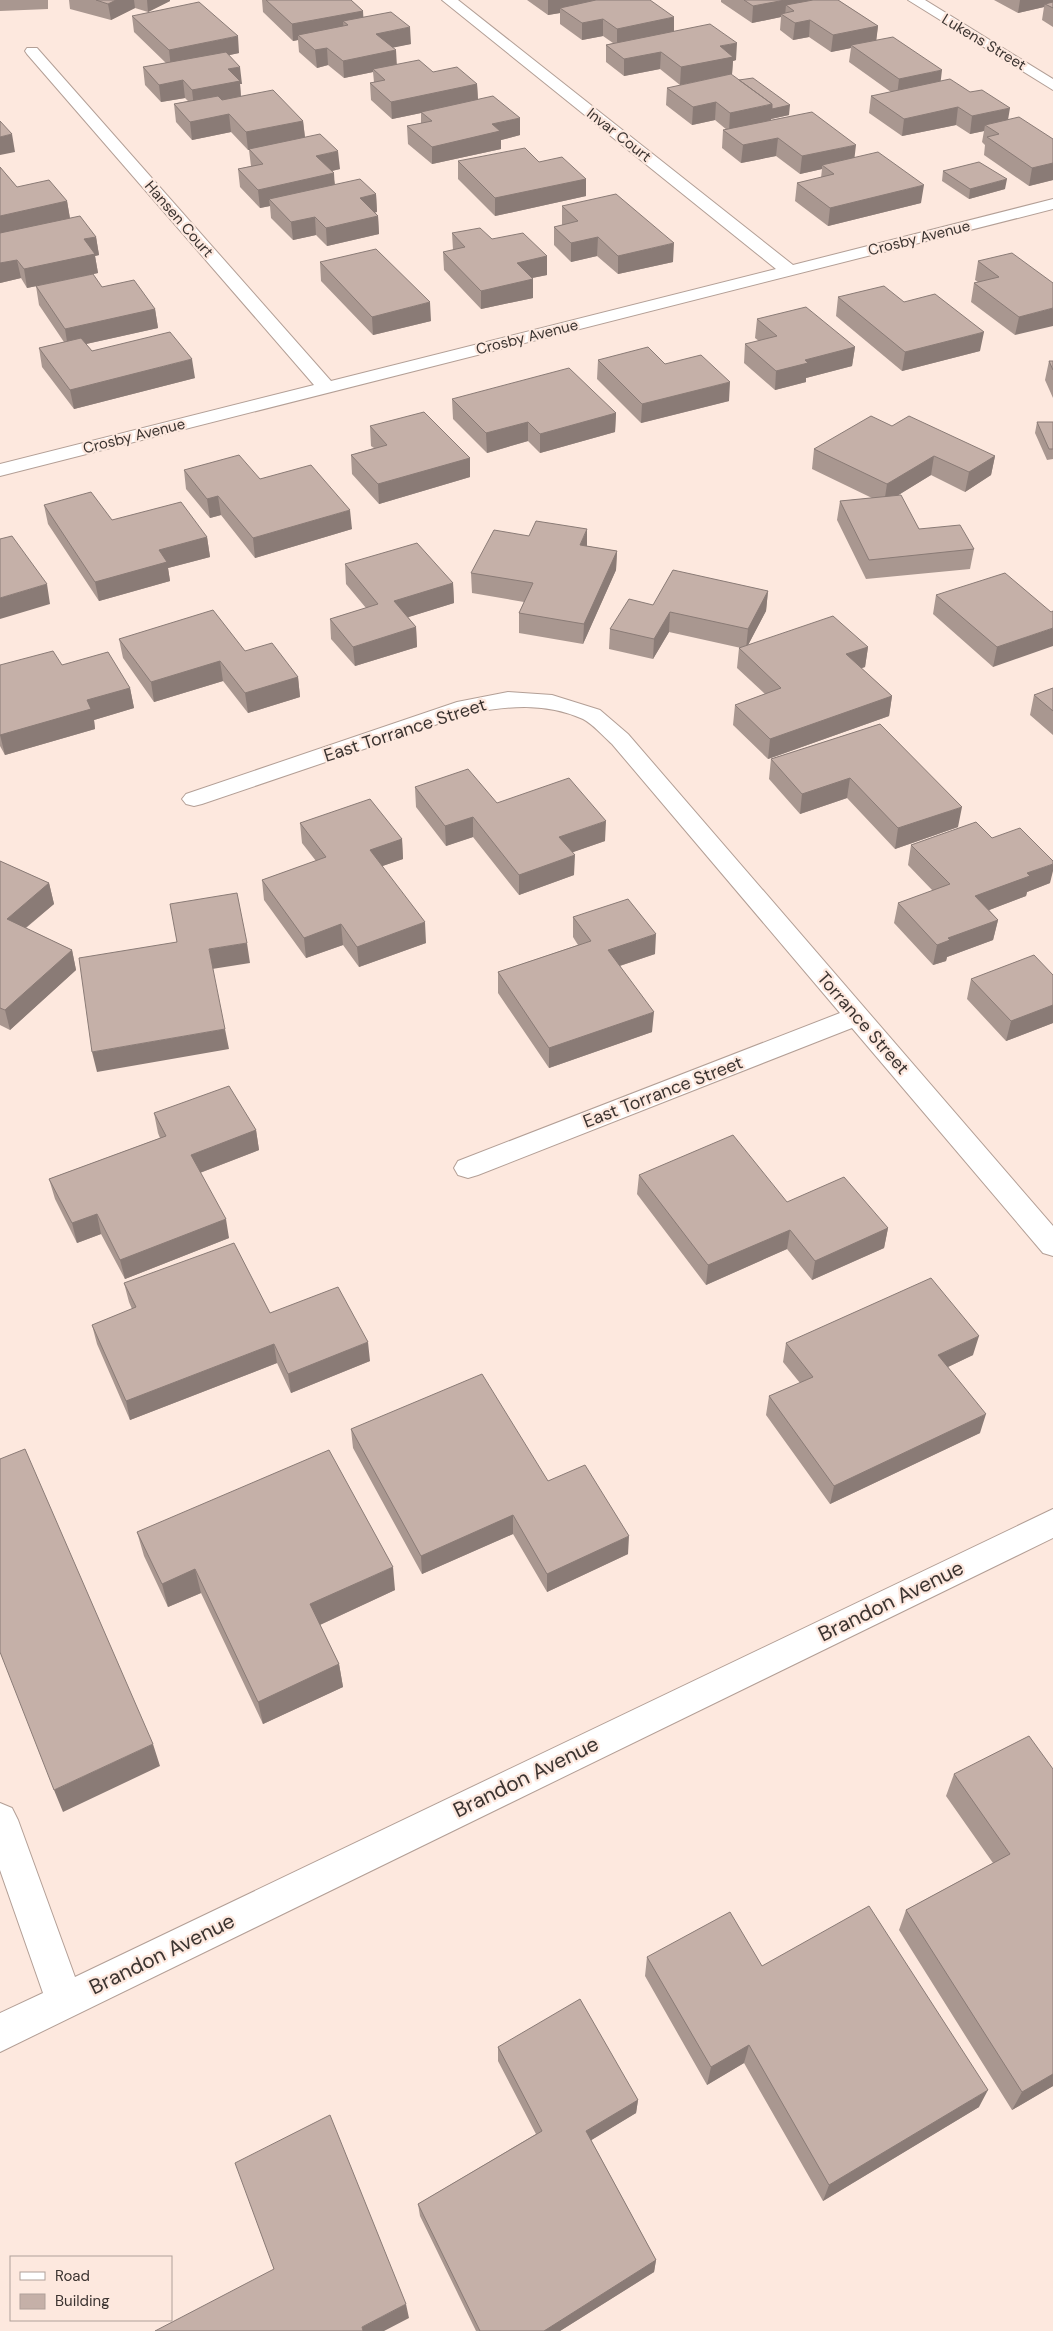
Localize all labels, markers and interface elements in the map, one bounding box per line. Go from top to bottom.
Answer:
street label: Lukens Street [938,9,1030,75]
street label: Invar Court [583,103,656,167]
street label: Hansen Court [140,176,218,262]
street label: Crosby Avenue [866,216,972,260]
street label: Crosby Avenue [474,315,580,359]
street label: Crosby Avenue [81,414,187,458]
street label: East Torrance Street [321,692,489,768]
street label: Torrance Street [812,966,914,1080]
street label: East Torrance Street [580,1050,746,1134]
street label: Brandon Avenue [814,1554,968,1648]
street label: Brandon Avenue [449,1730,603,1824]
street label: Brandon Avenue [85,1907,239,2001]
legend [10,2256,172,2321]
text: Road [55,2266,90,2286]
text: Building [55,2291,110,2311]

